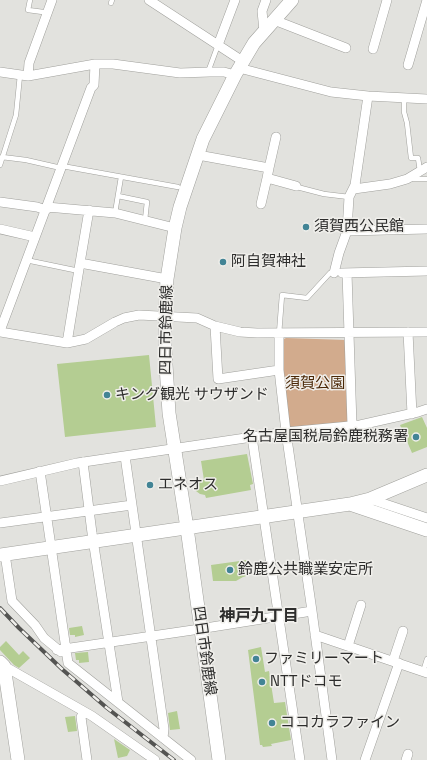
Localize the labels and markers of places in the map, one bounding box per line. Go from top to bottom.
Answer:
place label: 須賀西公民館 [314,218,404,236]
marker: 須賀西公民館 [301,222,311,232]
place label: 阿自賀神社 [231,253,306,271]
marker: 阿自賀神社 [218,257,228,267]
place label: キング観光 サウザンド [115,386,269,404]
marker: キング観光 サウザンド [102,390,112,400]
place label: 名古屋国税局鈴鹿税務署 [243,428,408,446]
marker: 名古屋国税局鈴鹿税務署 [411,432,421,442]
place label: エネオス [158,476,218,494]
marker: エネオス [145,480,155,490]
place label: 鈴鹿公共職業安定所 [238,561,373,579]
marker: 鈴鹿公共職業安定所 [225,565,235,575]
place label: ファミリーマート [264,650,384,668]
marker: ファミリーマート [251,654,261,664]
place label: NTTドコモ [270,673,343,691]
marker: NTTドコモ [257,677,267,687]
place label: ココカラファイン [280,714,400,732]
marker: ココカラファイン [267,718,277,728]

